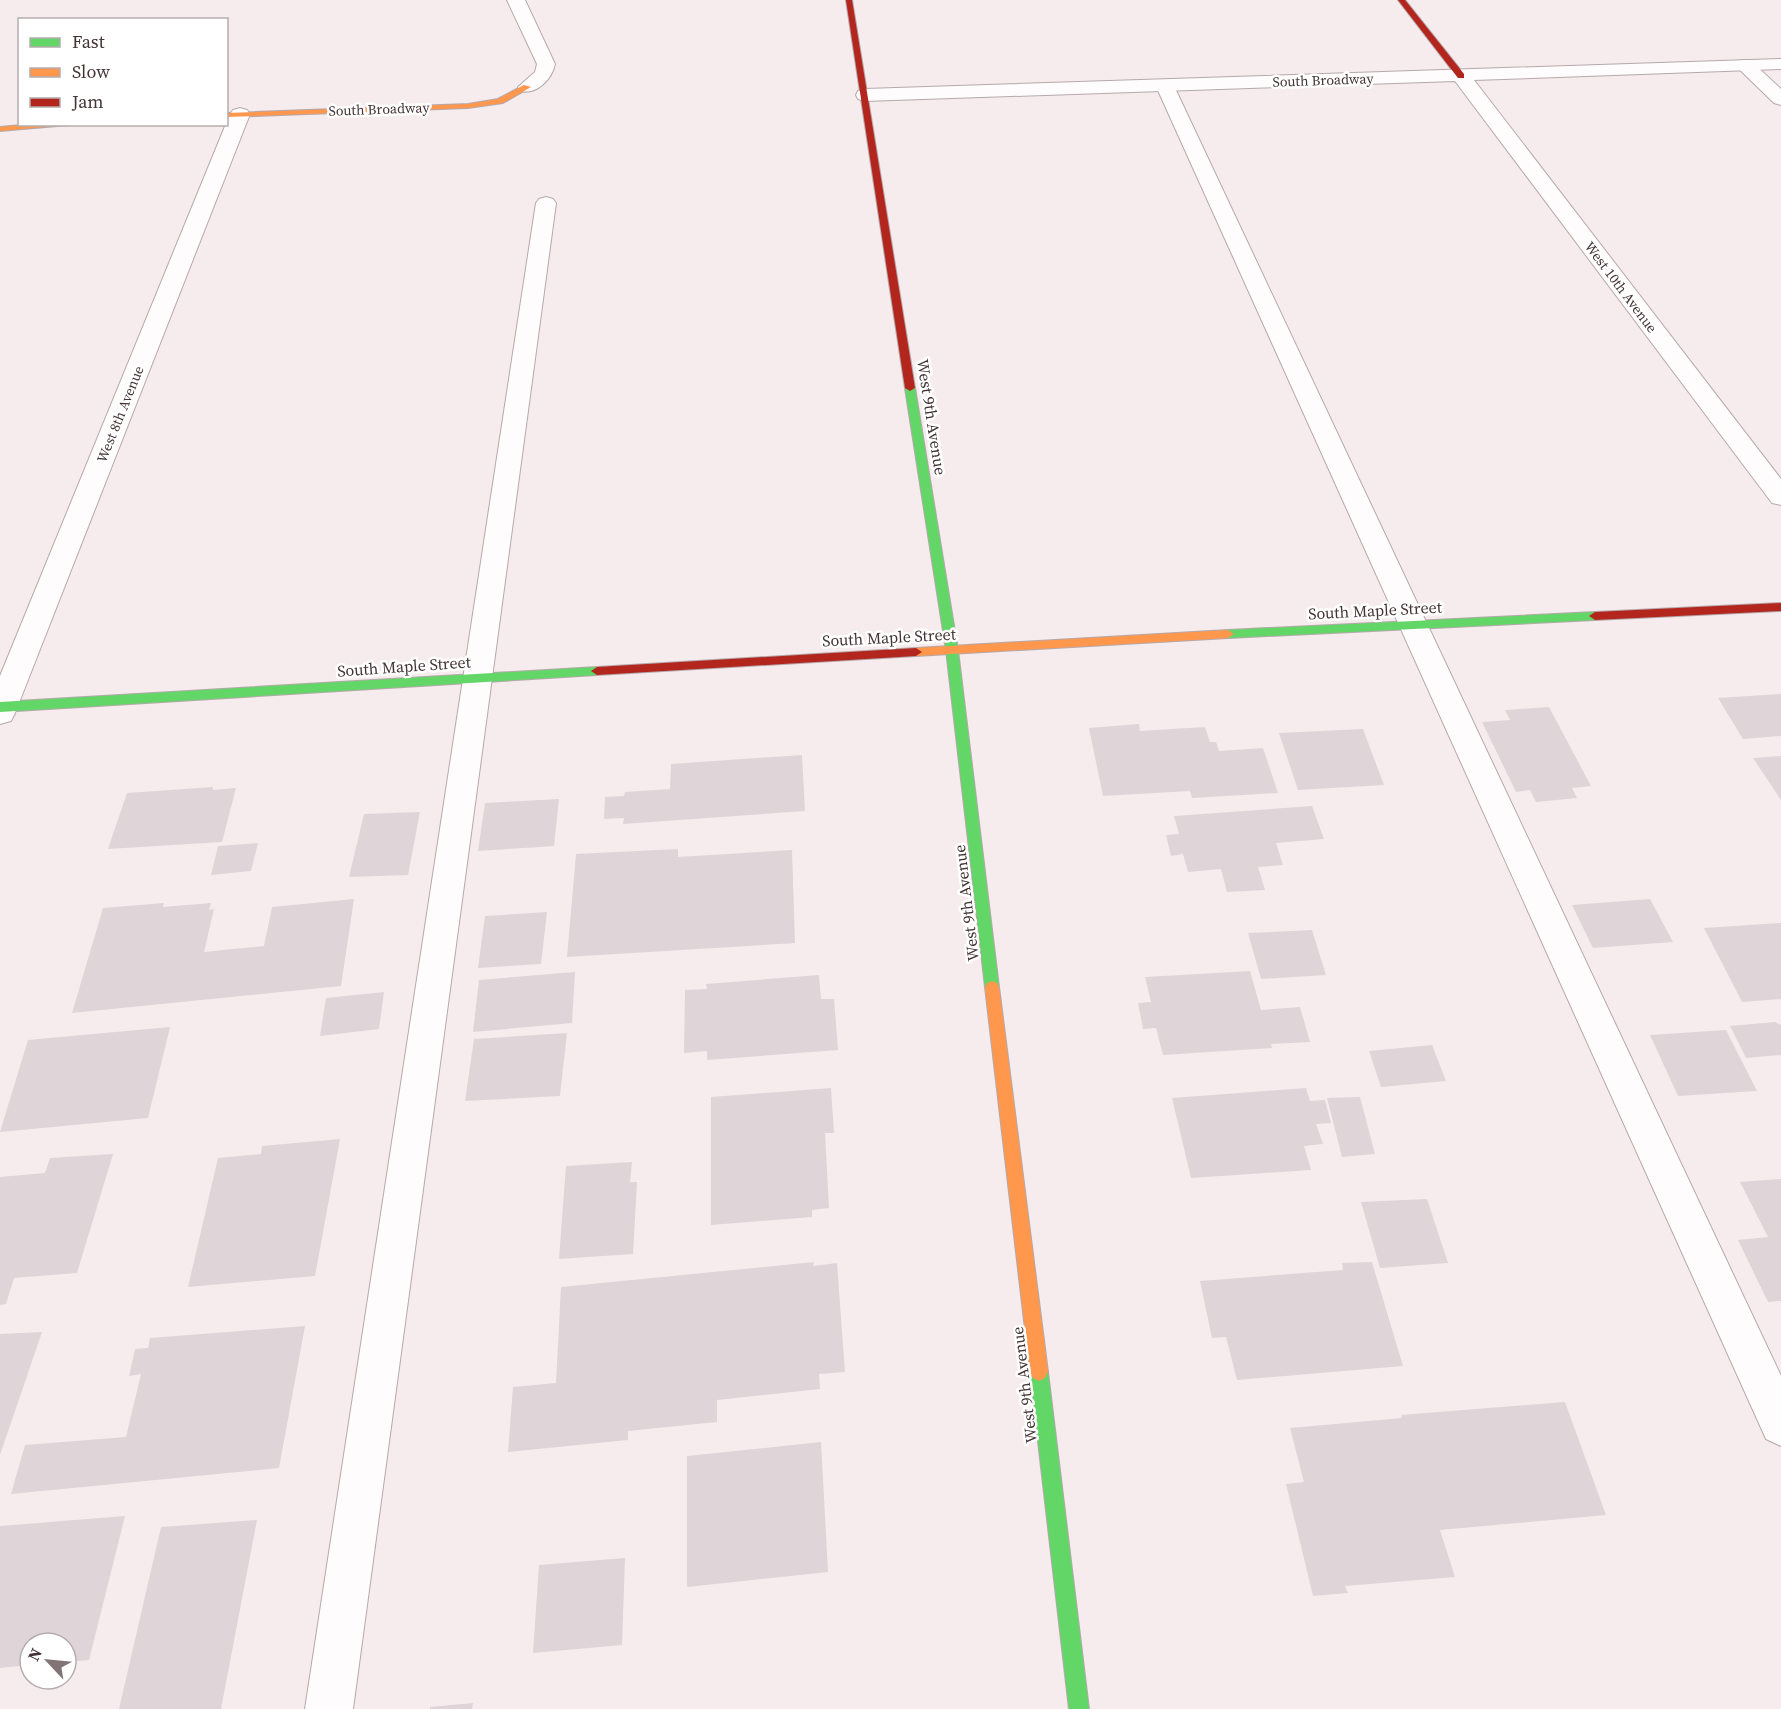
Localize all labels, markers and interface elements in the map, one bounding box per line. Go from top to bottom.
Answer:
legend [18,18,228,126]
text: Fast [72,29,105,54]
text: Slow [72,59,110,84]
street label: South Broadway [1272,68,1375,92]
text: Jam [71,89,104,114]
street label: South Broadway [328,97,431,121]
street label: West 10th Avenue [1580,237,1662,337]
street label: West 9th Avenue [912,357,952,477]
street label: West 8th Avenue [91,363,149,465]
street label: South Maple Street [1308,595,1443,624]
street label: South Maple Street [822,622,957,651]
street label: South Maple Street [336,650,472,682]
street label: West 9th Avenue [948,843,984,963]
street label: West 9th Avenue [1006,1325,1042,1445]
north arrow [18,1631,78,1691]
text: N [22,1644,47,1664]

